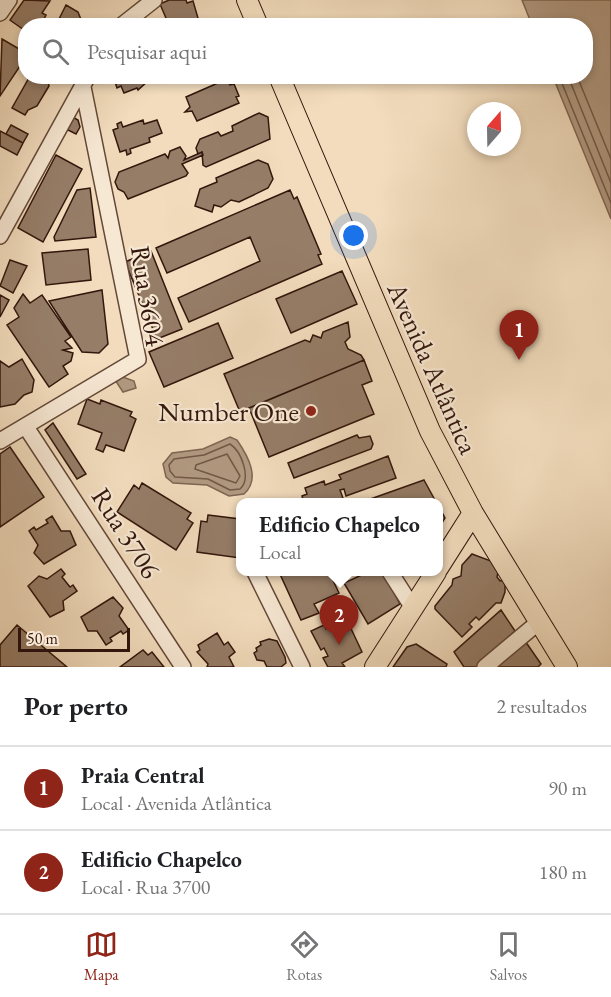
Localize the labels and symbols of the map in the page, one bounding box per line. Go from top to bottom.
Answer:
north arrow [467,102,521,156]
your location [339,221,368,250]
street label: Rua 3604 [123,243,173,350]
street label: Avenida Atlântica [379,276,487,460]
pin: 1 [500,310,538,360]
place label: Number One [158,394,299,429]
marker: Number One [304,404,318,418]
street label: Rua 3706 [84,481,168,585]
pin: 2 [320,596,358,645]
scale bar [18,625,130,652]

